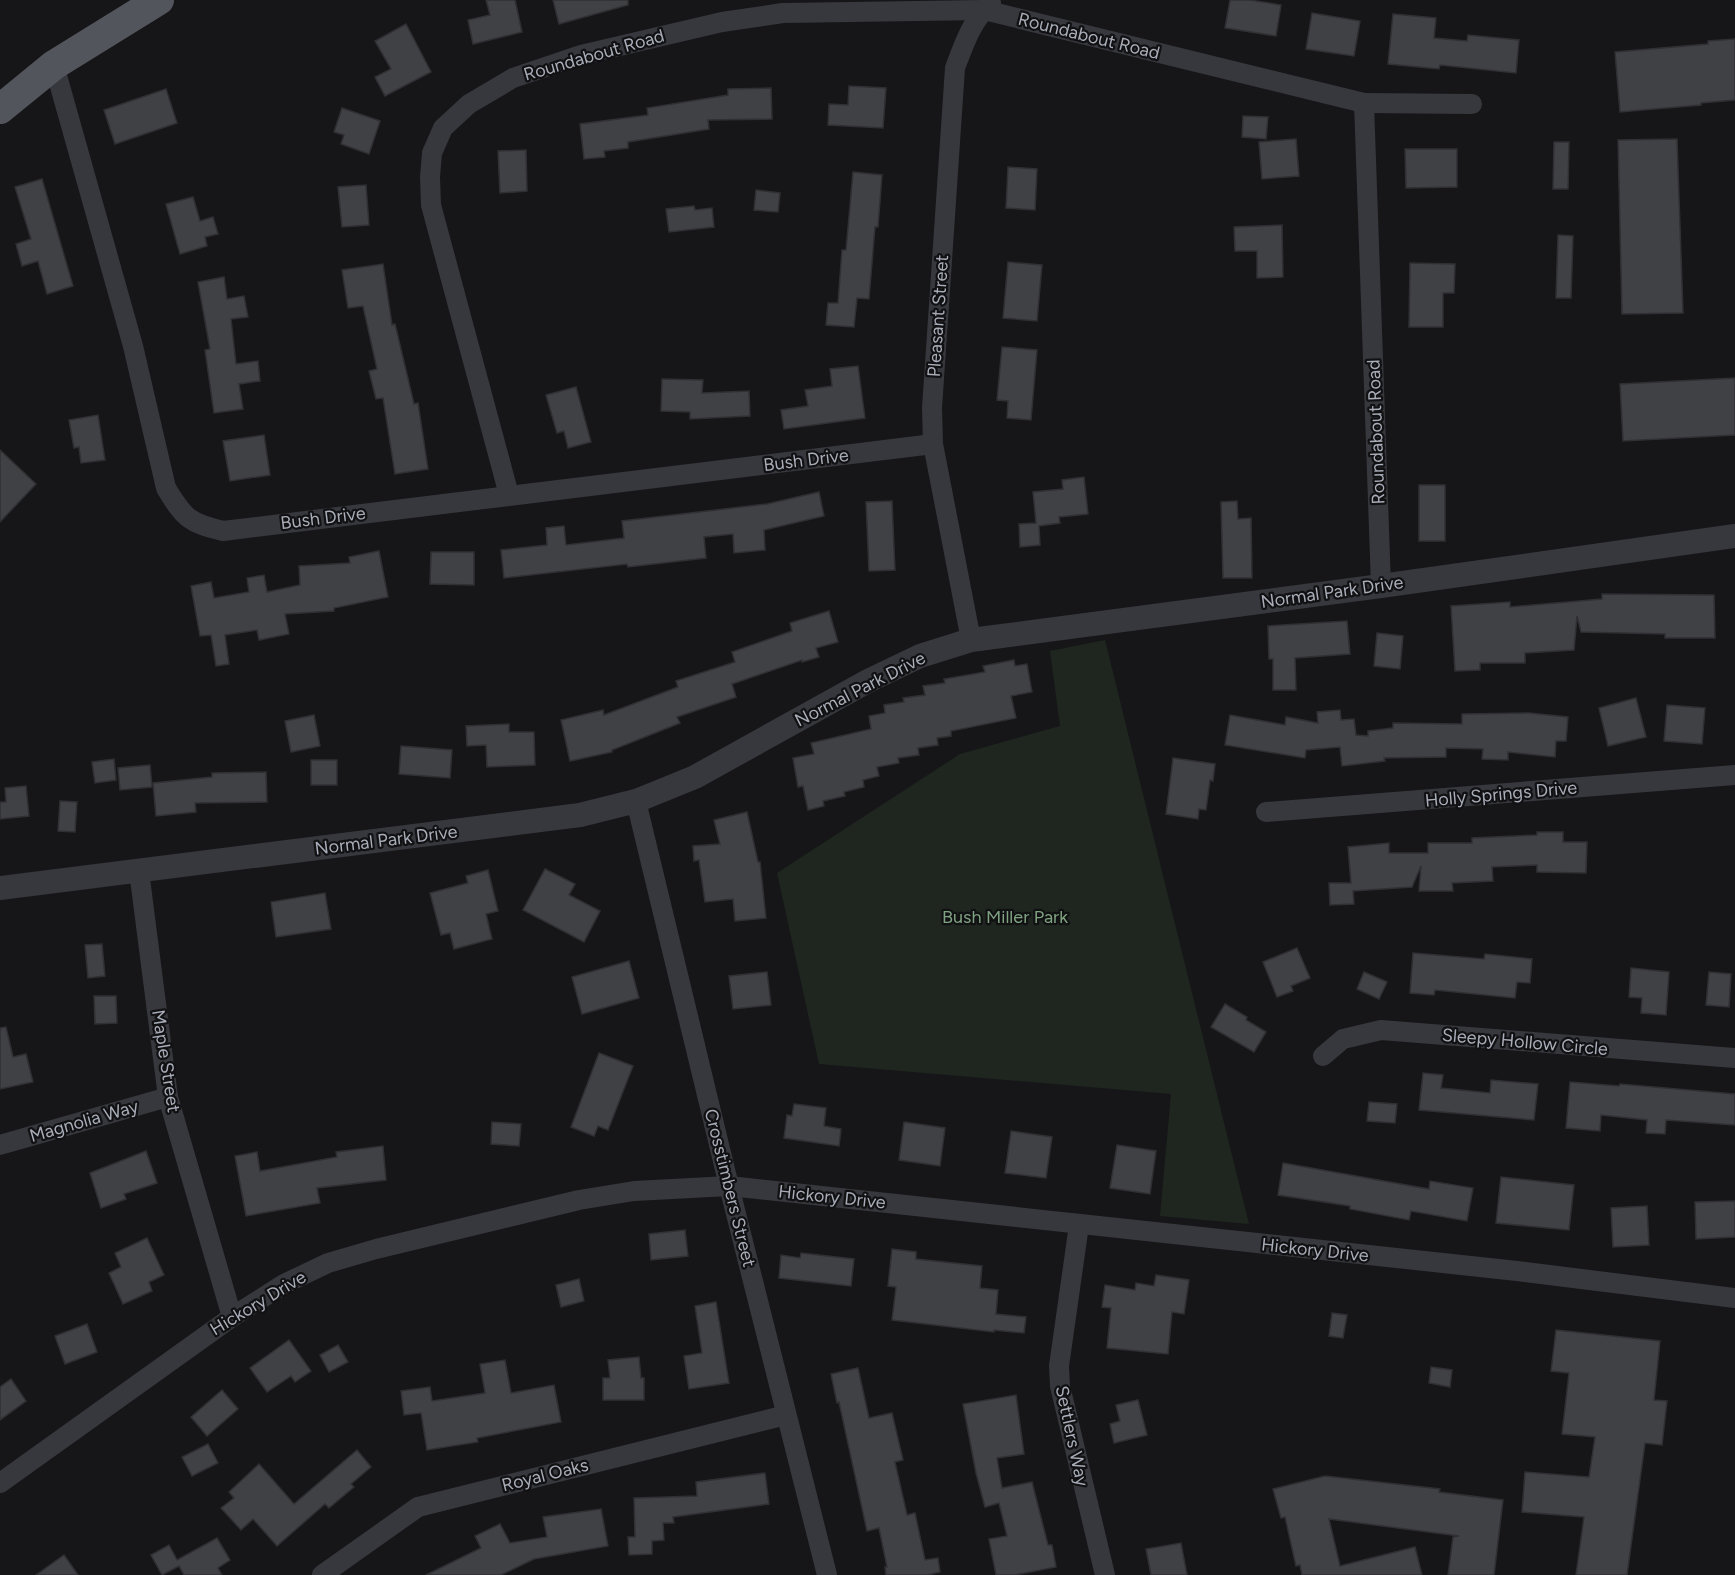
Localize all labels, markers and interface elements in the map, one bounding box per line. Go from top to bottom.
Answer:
street label: Roundabout Road [1016,8,1162,64]
street label: Roundabout Road [521,24,667,86]
street label: Pleasant Street [923,254,953,378]
street label: Roundabout Road [1362,359,1390,505]
street label: Bush Drive [762,444,850,476]
street label: Bush Drive [279,502,367,534]
street label: Normal Park Drive [1259,571,1405,613]
street label: Normal Park Drive [791,647,929,731]
street label: Holly Springs Drive [1424,776,1578,812]
street label: Normal Park Drive [313,820,459,860]
park label: Bush Miller Park [942,906,1068,928]
street label: Maple Street [147,1008,185,1114]
street label: Sleepy Hollow Circle [1441,1024,1609,1060]
street label: Magnolia Way [27,1095,142,1147]
street label: Crosstimbers Street [700,1107,760,1270]
street label: Hickory Drive [777,1180,887,1214]
street label: Hickory Drive [1260,1233,1370,1267]
street label: Hickory Drive [206,1266,310,1340]
street label: Settlers Way [1051,1384,1093,1489]
street label: Royal Oaks [499,1454,591,1496]

